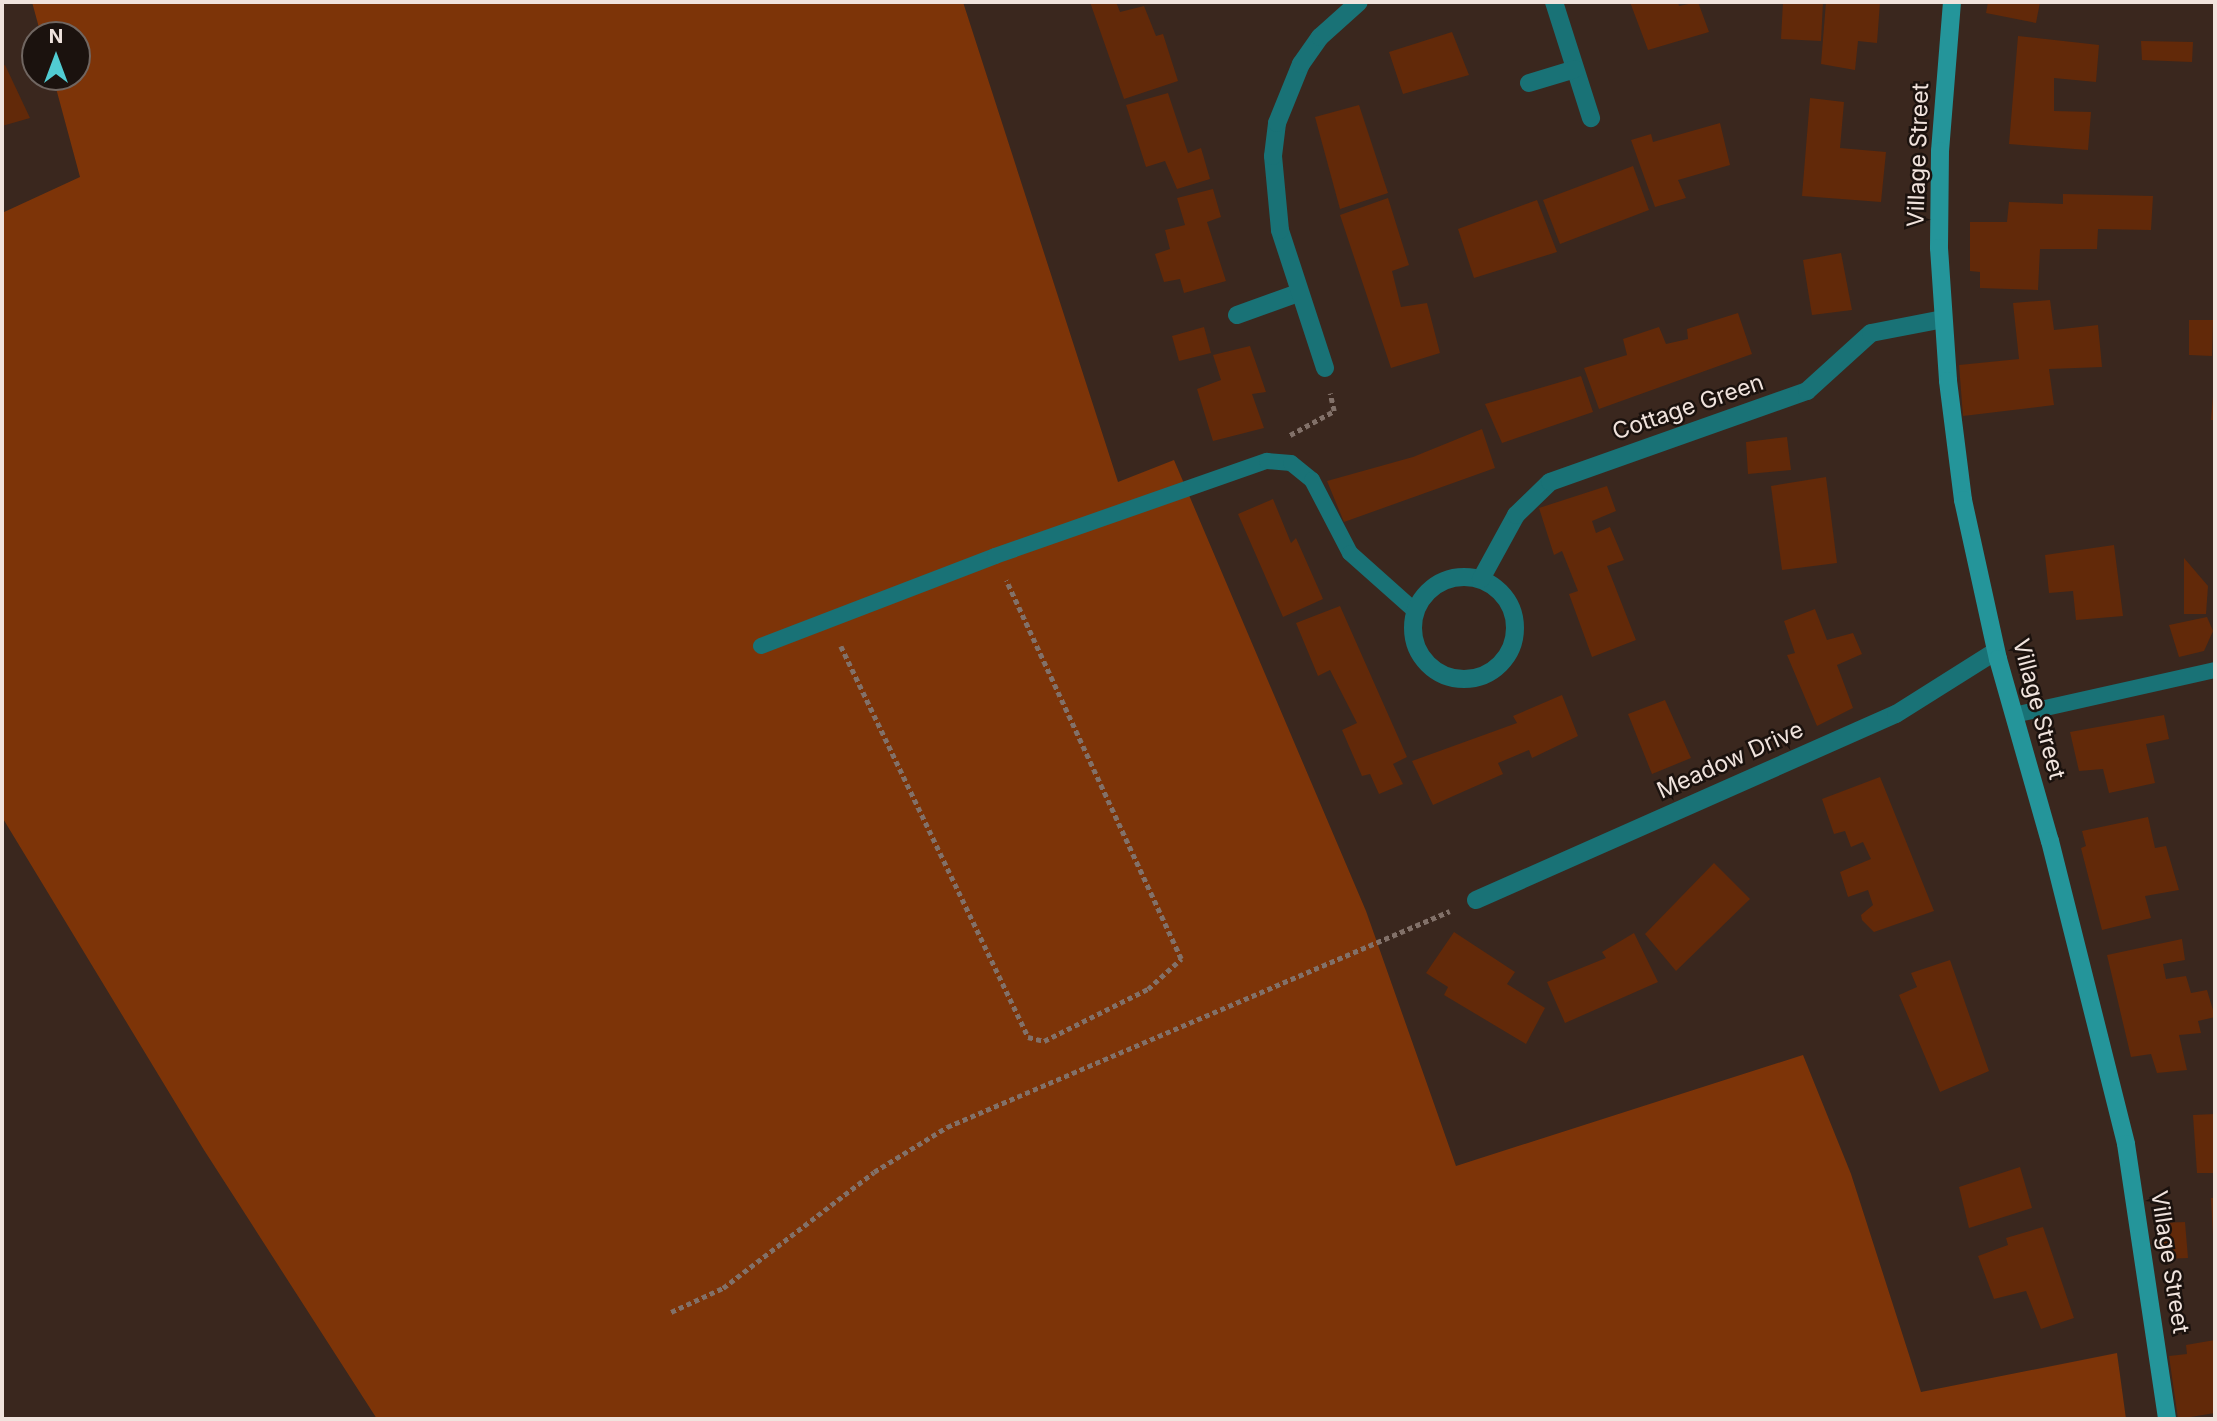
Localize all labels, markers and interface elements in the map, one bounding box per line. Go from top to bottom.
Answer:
north arrow [21,21,91,91]
text: N [49,25,63,48]
street label: Village Street [1902,82,1934,228]
street label: Cottage Green [1609,368,1767,446]
street label: Village Street [2007,636,2071,782]
street label: Meadow Drive [1653,715,1807,805]
street label: Village Street [2145,1189,2195,1335]

